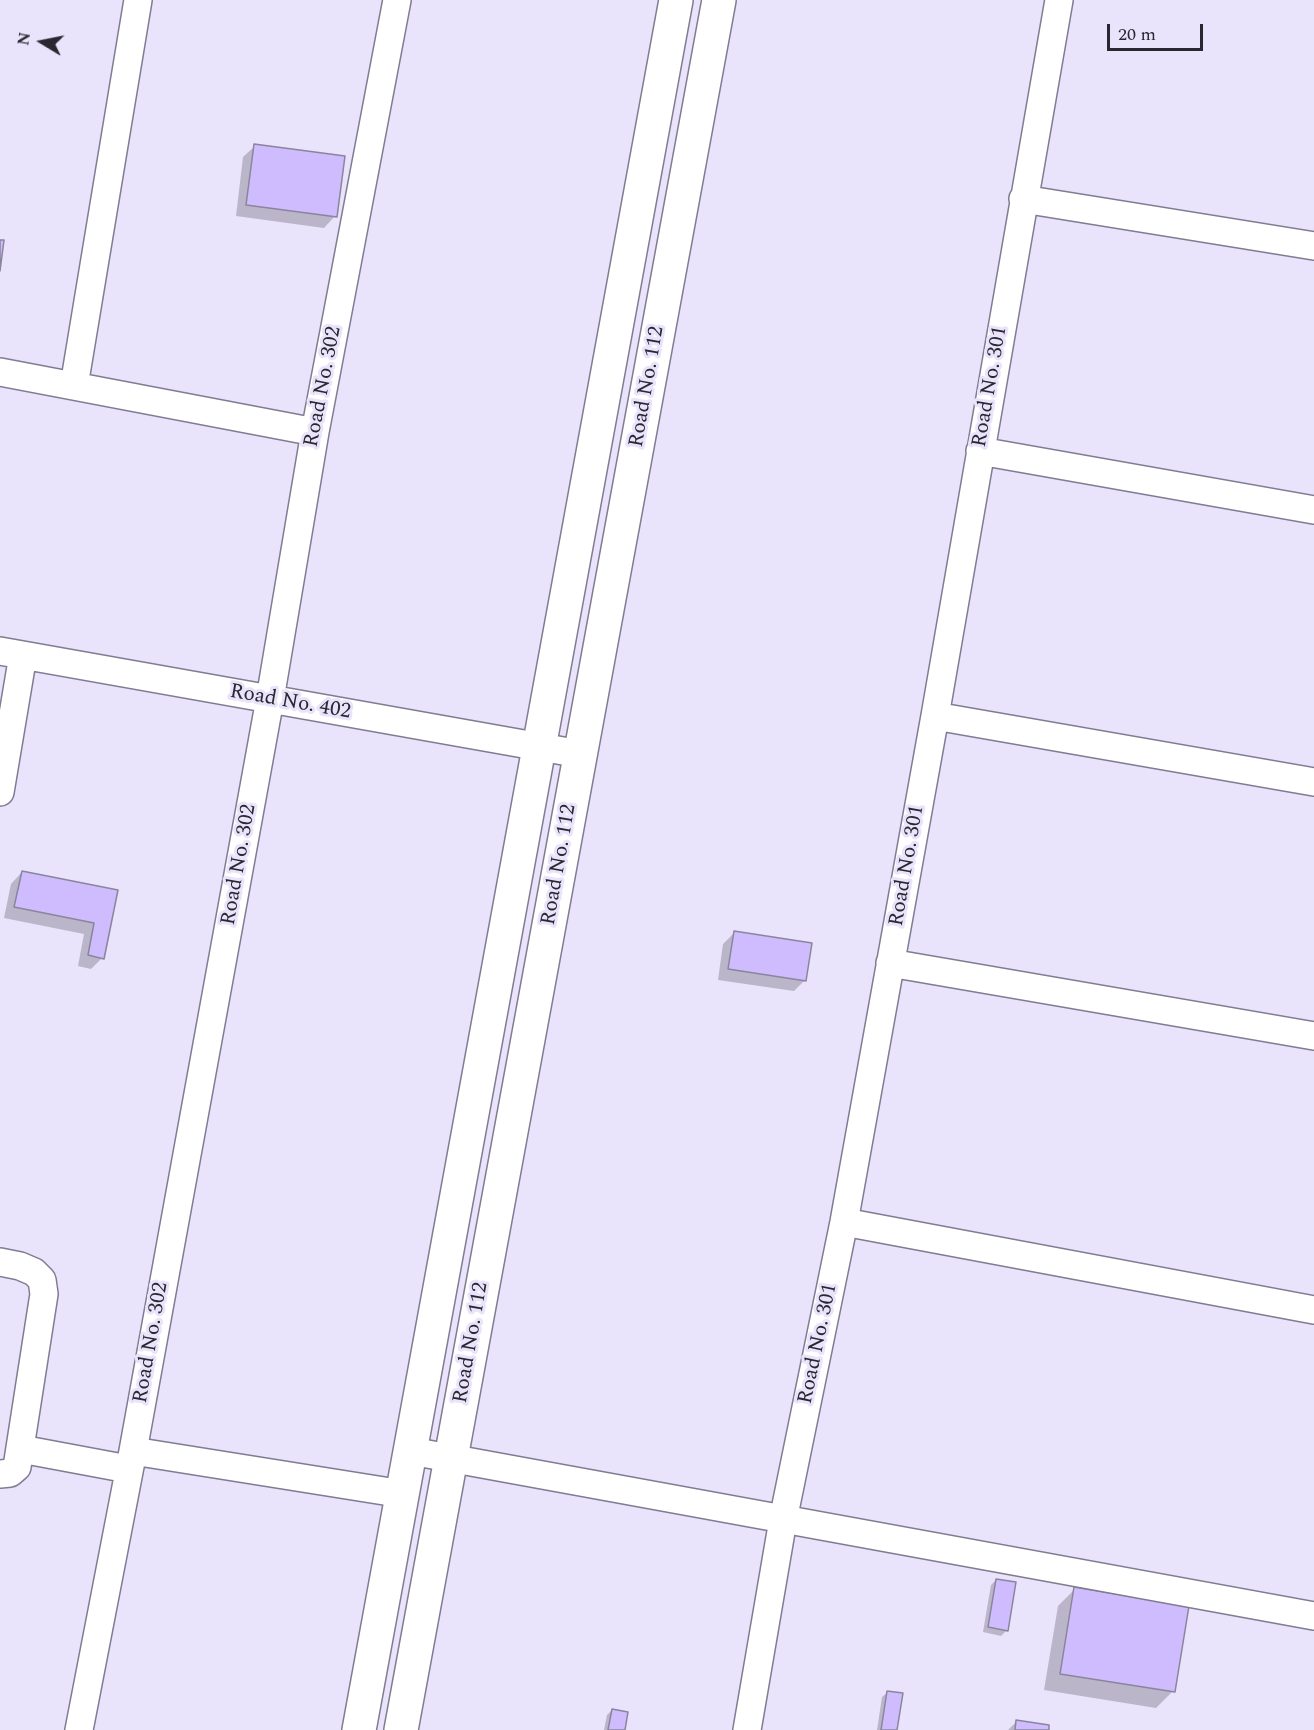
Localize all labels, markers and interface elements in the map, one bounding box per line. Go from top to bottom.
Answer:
north arrow [12,12,72,72]
scale bar [1110,12,1206,50]
text: 20 m [1118,21,1156,48]
text: N [11,30,37,47]
street label: Road No. 302 [300,324,348,450]
street label: Road No. 112 [625,324,671,450]
street label: Road No. 301 [968,324,1014,450]
street label: Road No. 402 [227,680,353,726]
street label: Road No. 302 [217,802,263,928]
street label: Road No. 112 [537,802,583,928]
street label: Road No. 301 [885,803,931,929]
street label: Road No. 302 [129,1280,175,1406]
street label: Road No. 112 [449,1280,495,1406]
street label: Road No. 301 [794,1281,844,1407]

